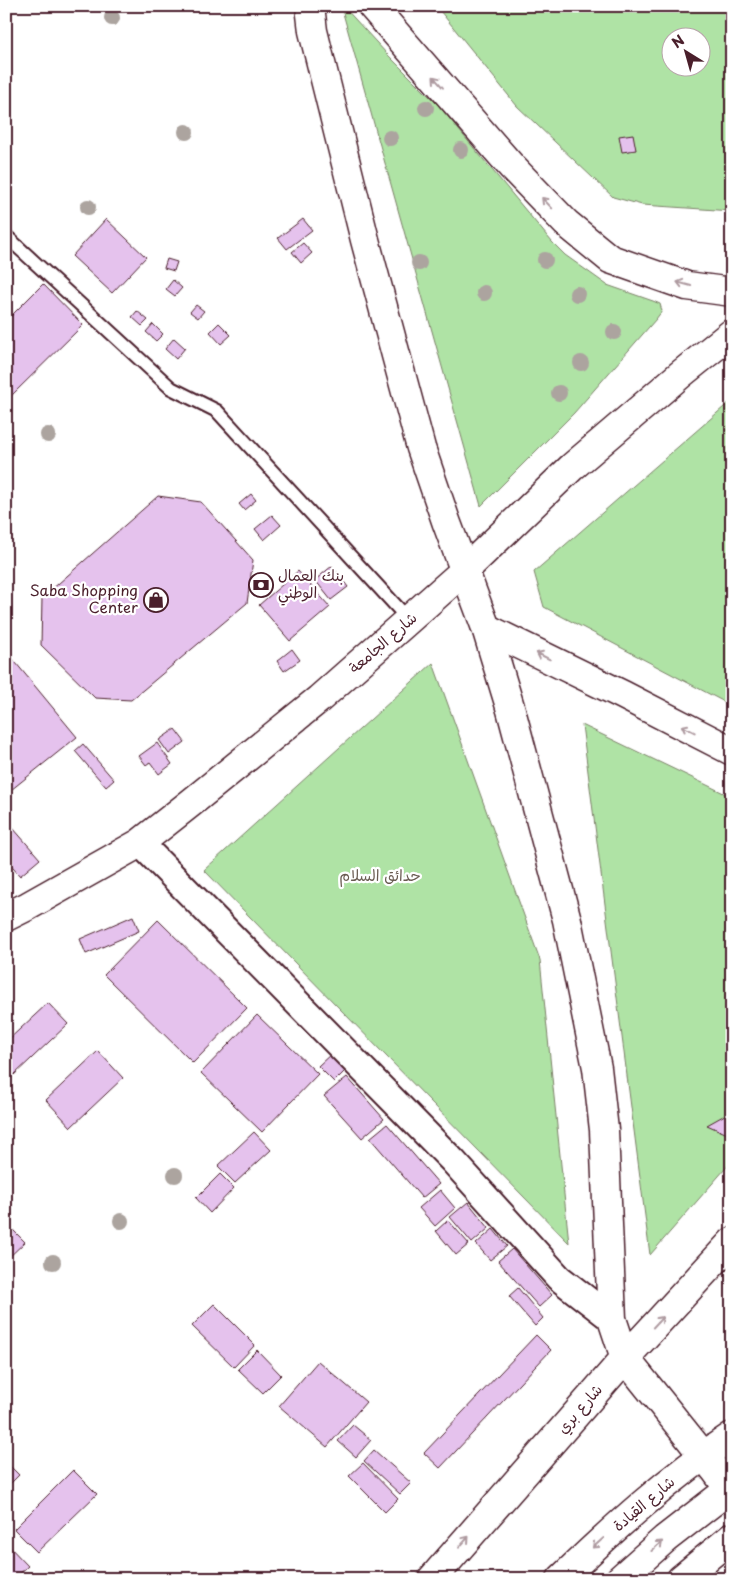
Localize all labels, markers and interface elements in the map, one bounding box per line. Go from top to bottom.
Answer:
north arrow [660,28,710,78]
text: N [667,29,689,53]
one-way arrow [432,76,444,89]
one-way arrow [541,197,553,209]
one-way arrow [676,279,692,289]
place label: بنك العمال الوطني [278,563,344,606]
bank icon: بنك العمال الوطني [248,572,274,598]
place label: Saba Shopping Center [30,578,138,618]
shop icon: Saba Shopping Center [143,587,169,613]
street label: شارع الجامعة [343,606,421,678]
one-way arrow [536,651,551,660]
one-way arrow [681,724,696,734]
park label: حدائق السلام [339,863,421,887]
one-way arrow [652,1316,664,1329]
street label: شارع بري [551,1378,608,1439]
street label: شارع القيادة [607,1470,679,1536]
one-way arrow [458,1536,469,1549]
one-way arrow [592,1538,605,1549]
one-way arrow [650,1541,663,1552]

